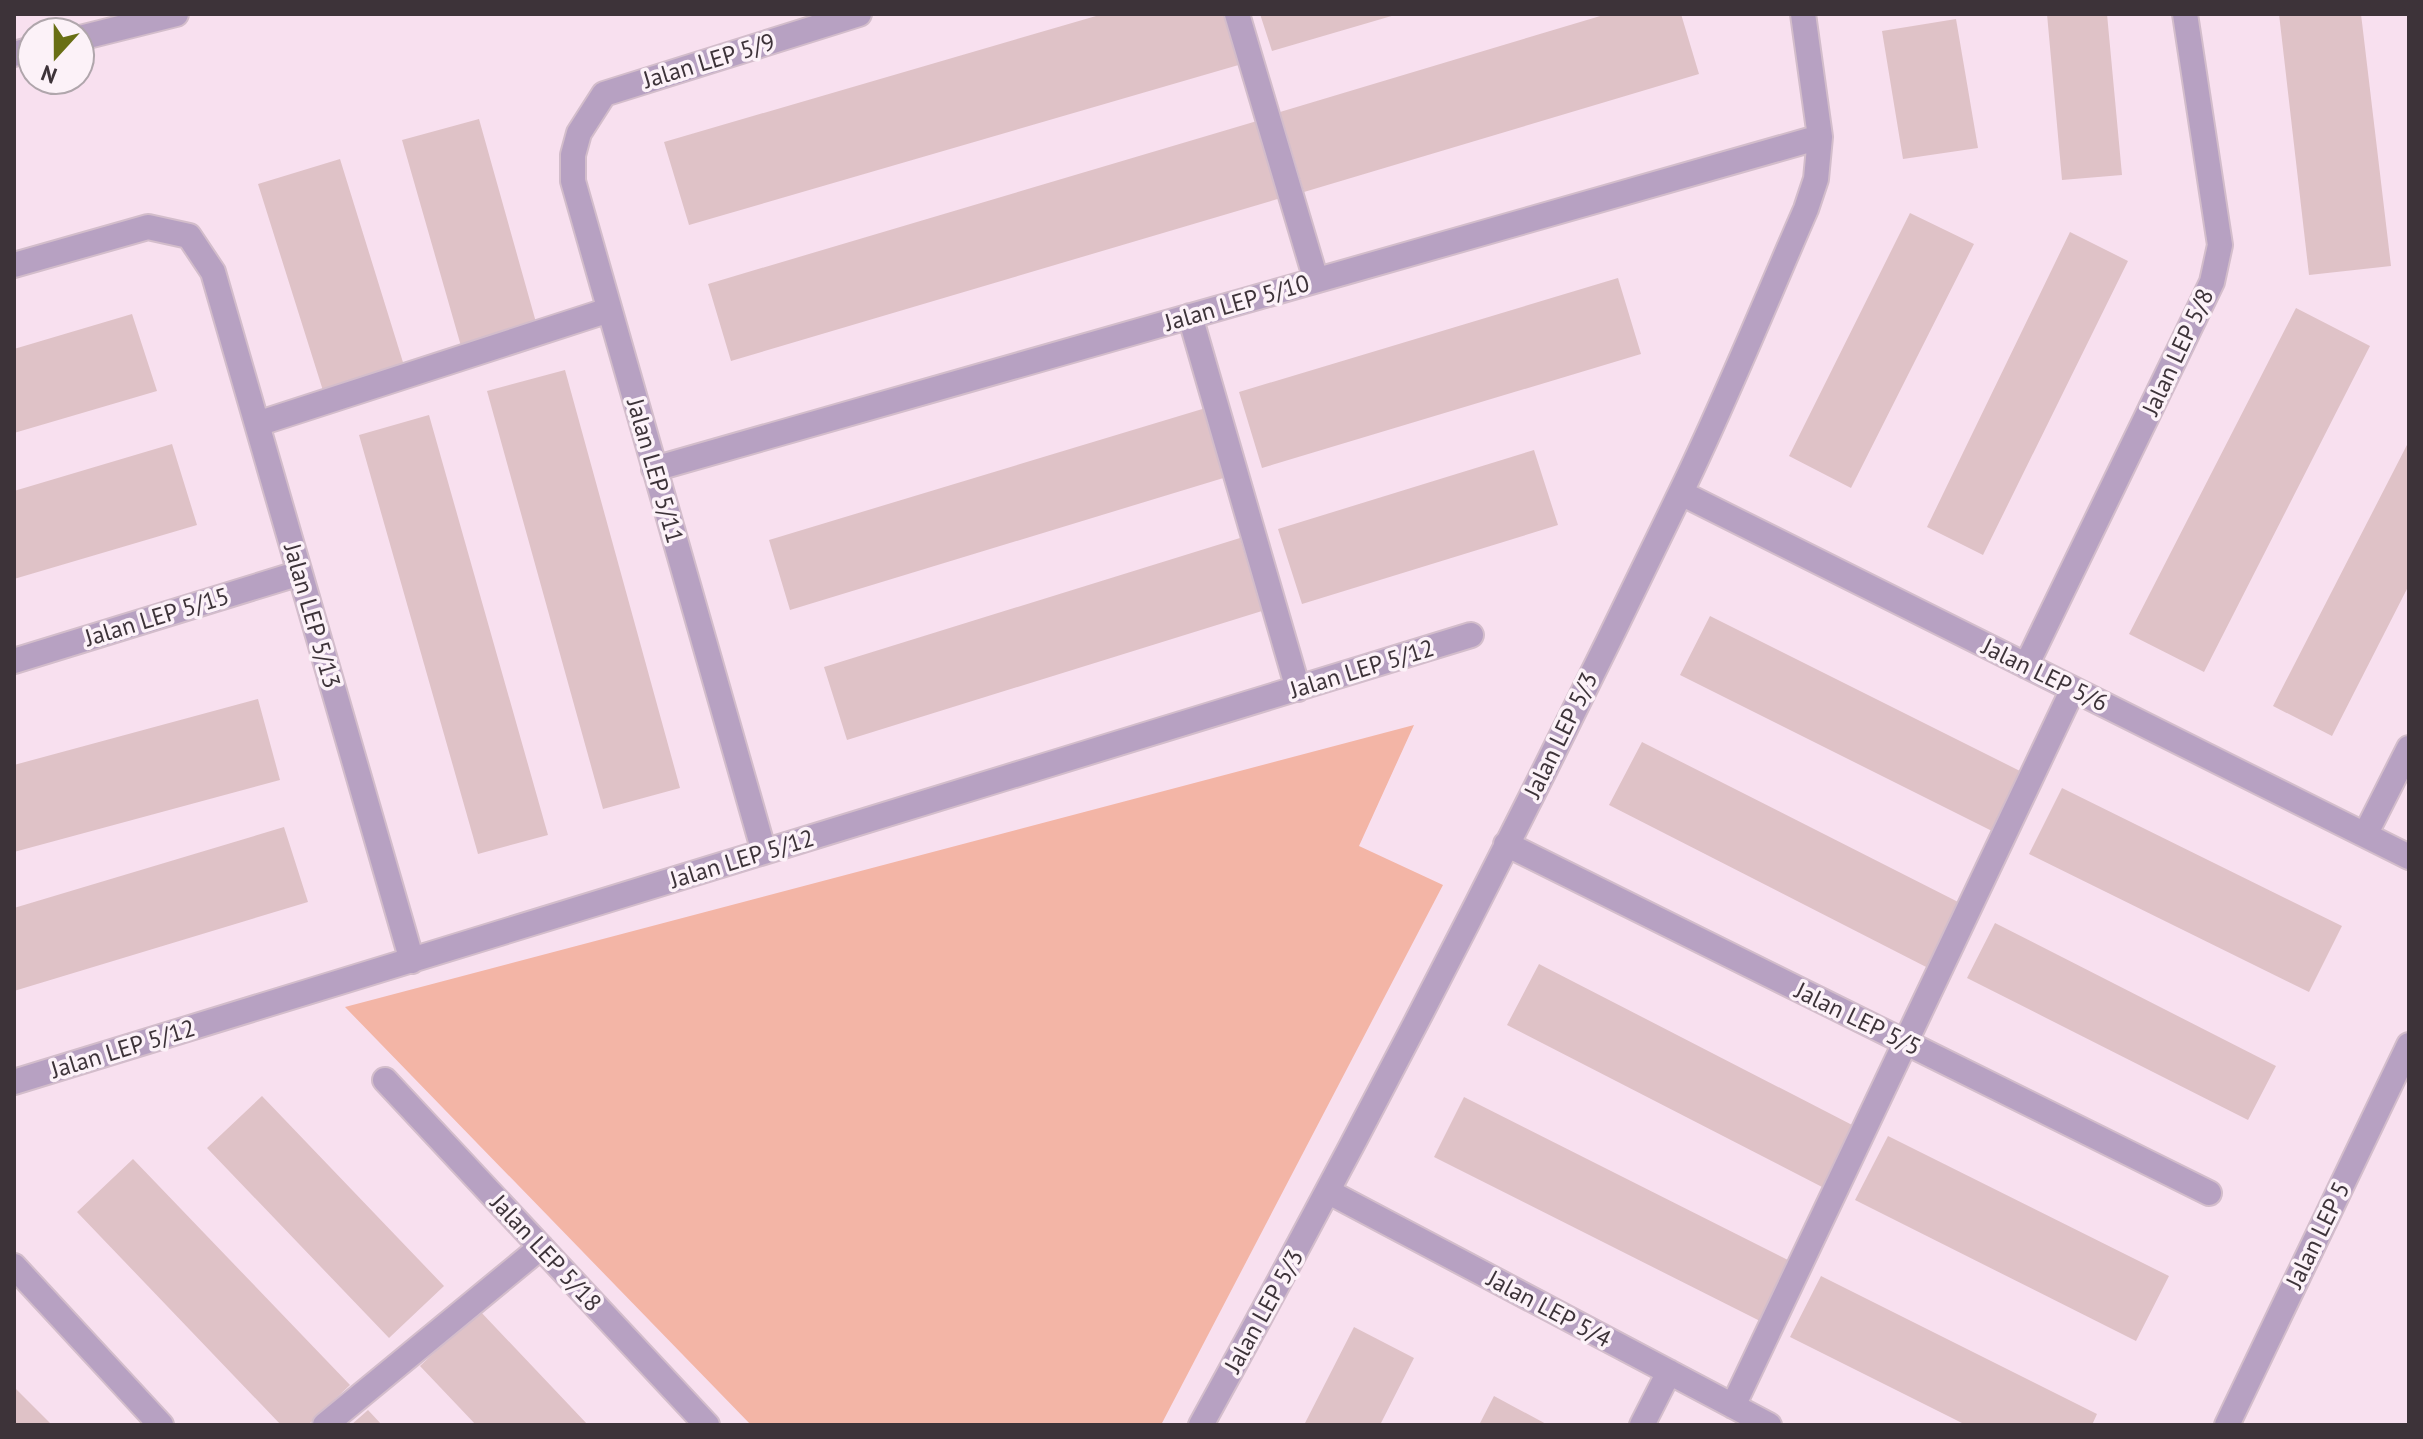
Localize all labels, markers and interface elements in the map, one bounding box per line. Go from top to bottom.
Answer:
north arrow [16,16,96,96]
street label: Jalan LEP 5/9 [638,26,778,96]
text: N [37,59,61,90]
street label: Jalan LEP 5/10 [1160,267,1313,338]
street label: Jalan LEP 5/8 [2134,284,2220,421]
street label: Jalan LEP 5/11 [620,394,691,547]
street label: Jalan LEP 5/13 [277,539,348,692]
street label: Jalan LEP 5/15 [80,580,233,653]
street label: Jalan LEP 5/6 [1976,630,2113,718]
street label: Jalan LEP 5/12 [1285,632,1438,705]
street label: Jalan LEP 5/3 [1516,667,1604,804]
street label: Jalan LEP 5/12 [665,822,818,895]
street label: Jalan LEP 5/5 [1789,974,1926,1062]
street label: Jalan LEP 5/12 [46,1012,199,1085]
street label: Jalan LEP 5 [2278,1177,2357,1294]
street label: Jalan LEP 5/18 [483,1187,609,1318]
street label: Jalan LEP 5/3 [1217,1244,1310,1379]
street label: Jalan LEP 5/4 [1481,1262,1617,1354]

